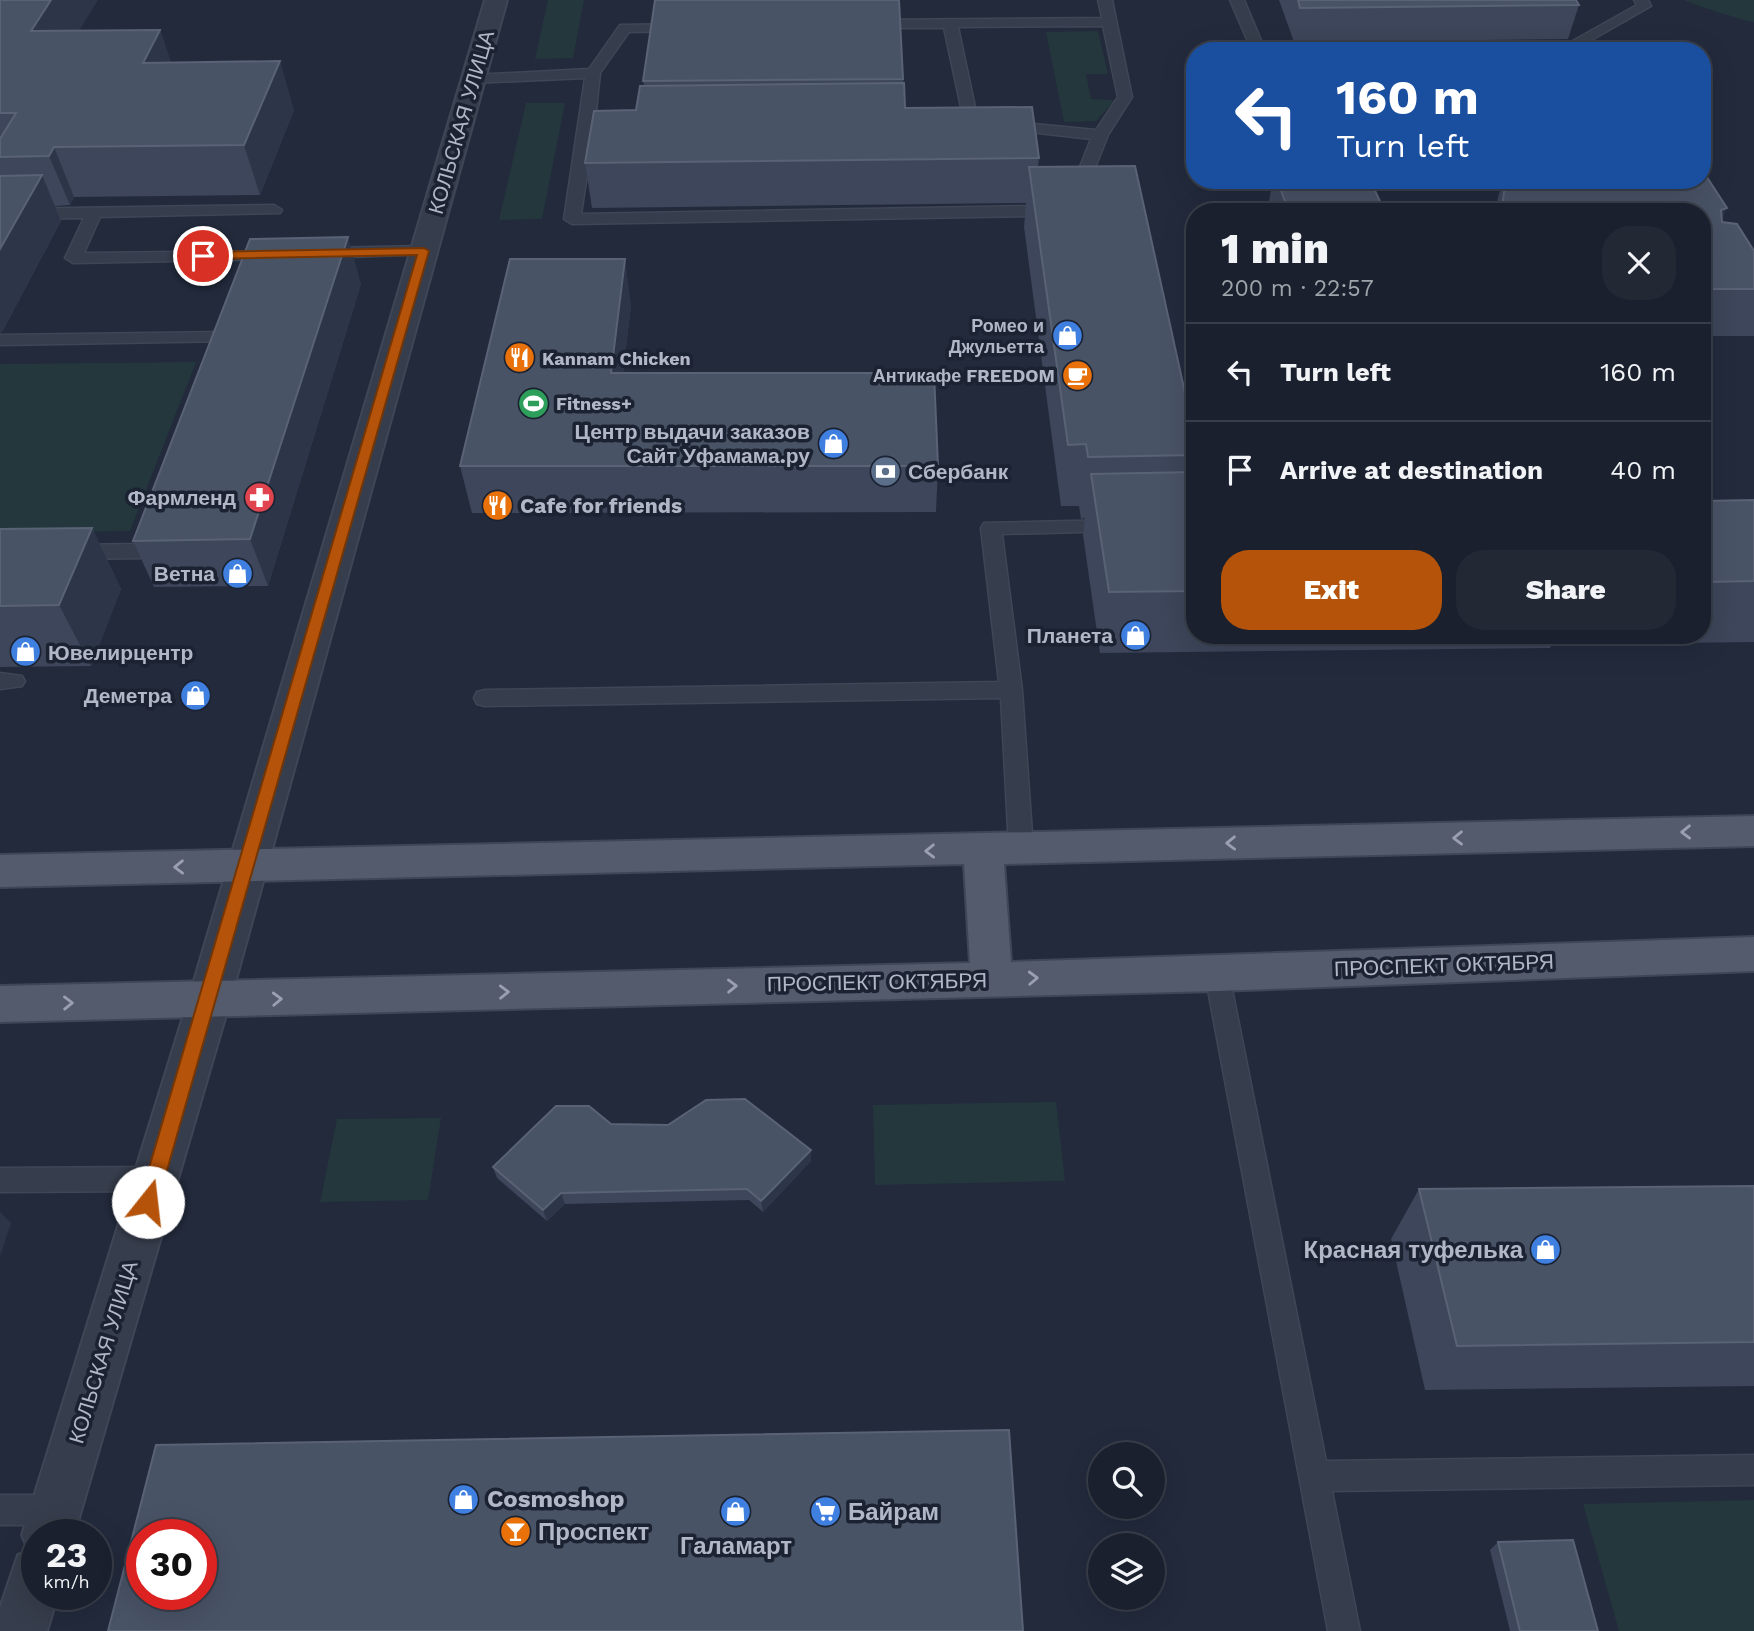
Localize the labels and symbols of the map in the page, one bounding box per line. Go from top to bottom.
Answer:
street label: КОЛЬСКАЯ УЛИЦА [423,27,499,217]
pin [173,226,233,286]
place label: Ромео и Джульетта [949,315,1045,357]
shop icon: Ромео и Джульетта [1050,318,1084,352]
restaurant icon: Kannam Chicken [502,341,536,375]
place label: Kannam Chicken [542,348,691,369]
cafe icon: Антикафе FREEDOM [1061,358,1095,392]
place label: Антикафе FREEDOM [873,365,1055,386]
sports icon: Fitness+ [516,386,550,420]
place label: Fitness+ [556,393,632,414]
place label: Центр выдачи заказов Сайт Уфамама.ру [575,419,810,468]
shop icon: Центр выдачи заказов Сайт Уфамама.ру [816,426,850,460]
bank icon: Сбербанк [868,454,902,488]
place label: Сбербанк [908,459,1009,484]
pharmacy icon: Фармленд [242,480,276,514]
place label: Фармленд [128,485,236,510]
restaurant icon: Cafe for friends [480,488,514,522]
place label: Cafe for friends [520,493,682,518]
shop icon: Ветна [221,556,255,590]
place label: Ветна [154,561,215,586]
shop icon: Планета [1119,618,1153,652]
place label: Планета [1027,623,1113,648]
shop icon: Ювелирцентр [8,635,42,669]
place label: Ювелирцентр [48,640,193,665]
shop icon: Деметра [178,678,212,712]
place label: Деметра [84,683,172,708]
one-way arrow [1680,825,1691,840]
one-way arrow [1453,830,1464,845]
one-way arrow [1225,835,1236,851]
one-way arrow [924,843,935,858]
one-way arrow [173,859,184,875]
street label: ПРОСПЕКТ ОКТЯБРЯ [1334,949,1554,981]
street label: ПРОСПЕКТ ОКТЯБРЯ [767,968,987,996]
one-way arrow [1028,971,1039,986]
one-way arrow [727,979,738,994]
one-way arrow [499,985,510,1000]
one-way arrow [272,991,283,1006]
one-way arrow [63,995,74,1011]
position arrow [111,1165,185,1239]
shop icon: Красная туфелька [1529,1233,1563,1267]
place label: Красная туфелька [1304,1236,1524,1264]
street label: КОЛЬСКАЯ УЛИЦА [63,1257,143,1447]
shop icon: Cosmoshop [447,1482,481,1516]
place label: Cosmoshop [487,1485,625,1513]
shop icon: Галамарт [719,1495,753,1529]
supermarket icon: Байрам [808,1495,842,1529]
place label: Байрам [848,1498,939,1526]
bar icon: Проспект [498,1515,532,1549]
place label: Проспект [538,1518,649,1546]
speed limit sign: 30 [126,1519,217,1610]
place label: Галамарт [680,1532,792,1560]

